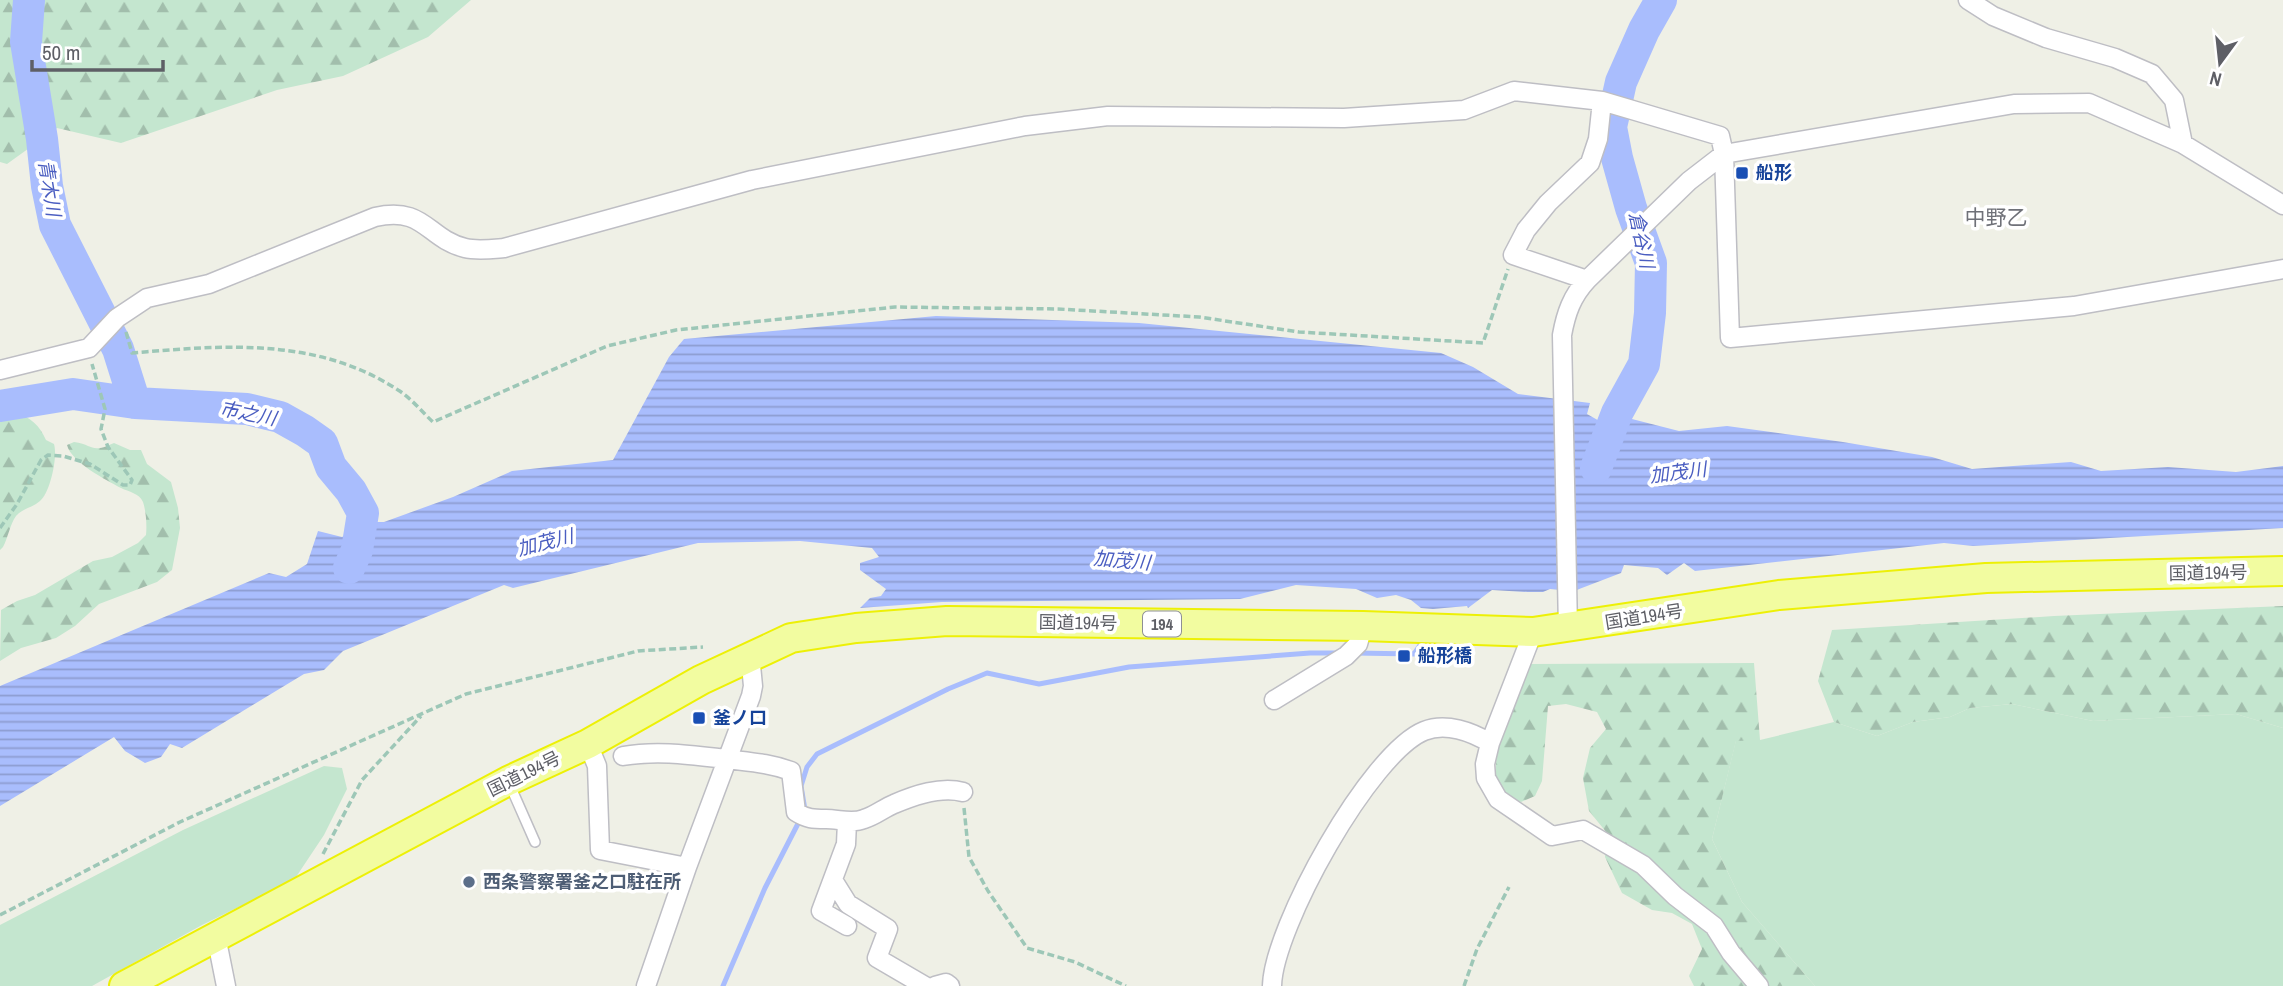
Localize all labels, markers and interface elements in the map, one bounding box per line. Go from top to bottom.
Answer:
scale bar [32,28,163,72]
north arrow [2185,28,2255,98]
text: 50 m [42,38,80,67]
text: N [2207,65,2224,93]
water label: 青木川 [33,158,68,220]
place label: 船形 [1756,160,1792,185]
marker: 船形 [1734,165,1750,181]
district label: 中野乙 [1965,203,2028,232]
water label: 倉谷川 [1623,209,1661,273]
water label: 市之川 [218,395,280,432]
water label: 加茂川 [1648,455,1710,488]
water label: 加茂川 [514,522,578,562]
water label: 加茂川 [1092,545,1154,576]
street label: 国道194号 [2168,559,2248,586]
street label: 国道194号 [1603,598,1685,635]
street label: 国道194号 [1038,609,1118,636]
road number: 194 [1143,611,1181,636]
place label: 船形橋 [1418,643,1472,668]
marker: 船形橋 [1396,648,1412,664]
place label: 釜ノ口 [713,705,767,730]
marker: 釜ノ口 [691,710,707,726]
street label: 国道194号 [483,745,565,802]
place label: 西条警察署釜之口駐在所 [483,869,681,894]
marker: 西条警察署釜之口駐在所 [461,874,477,890]

